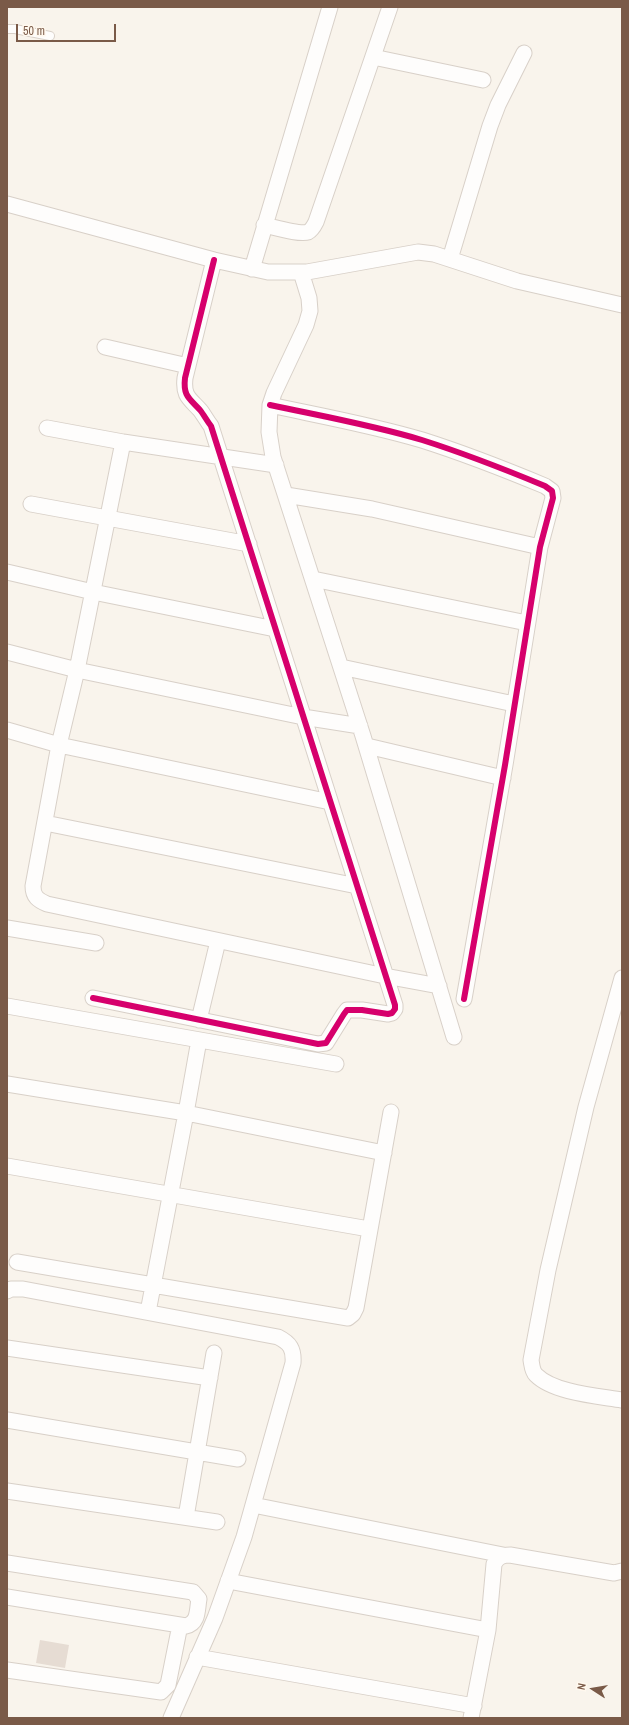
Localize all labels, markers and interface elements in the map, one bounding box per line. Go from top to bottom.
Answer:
scale bar [18,16,118,42]
text: 50 m [23,23,45,39]
north arrow [573,1669,613,1709]
text: N [574,1682,589,1691]

